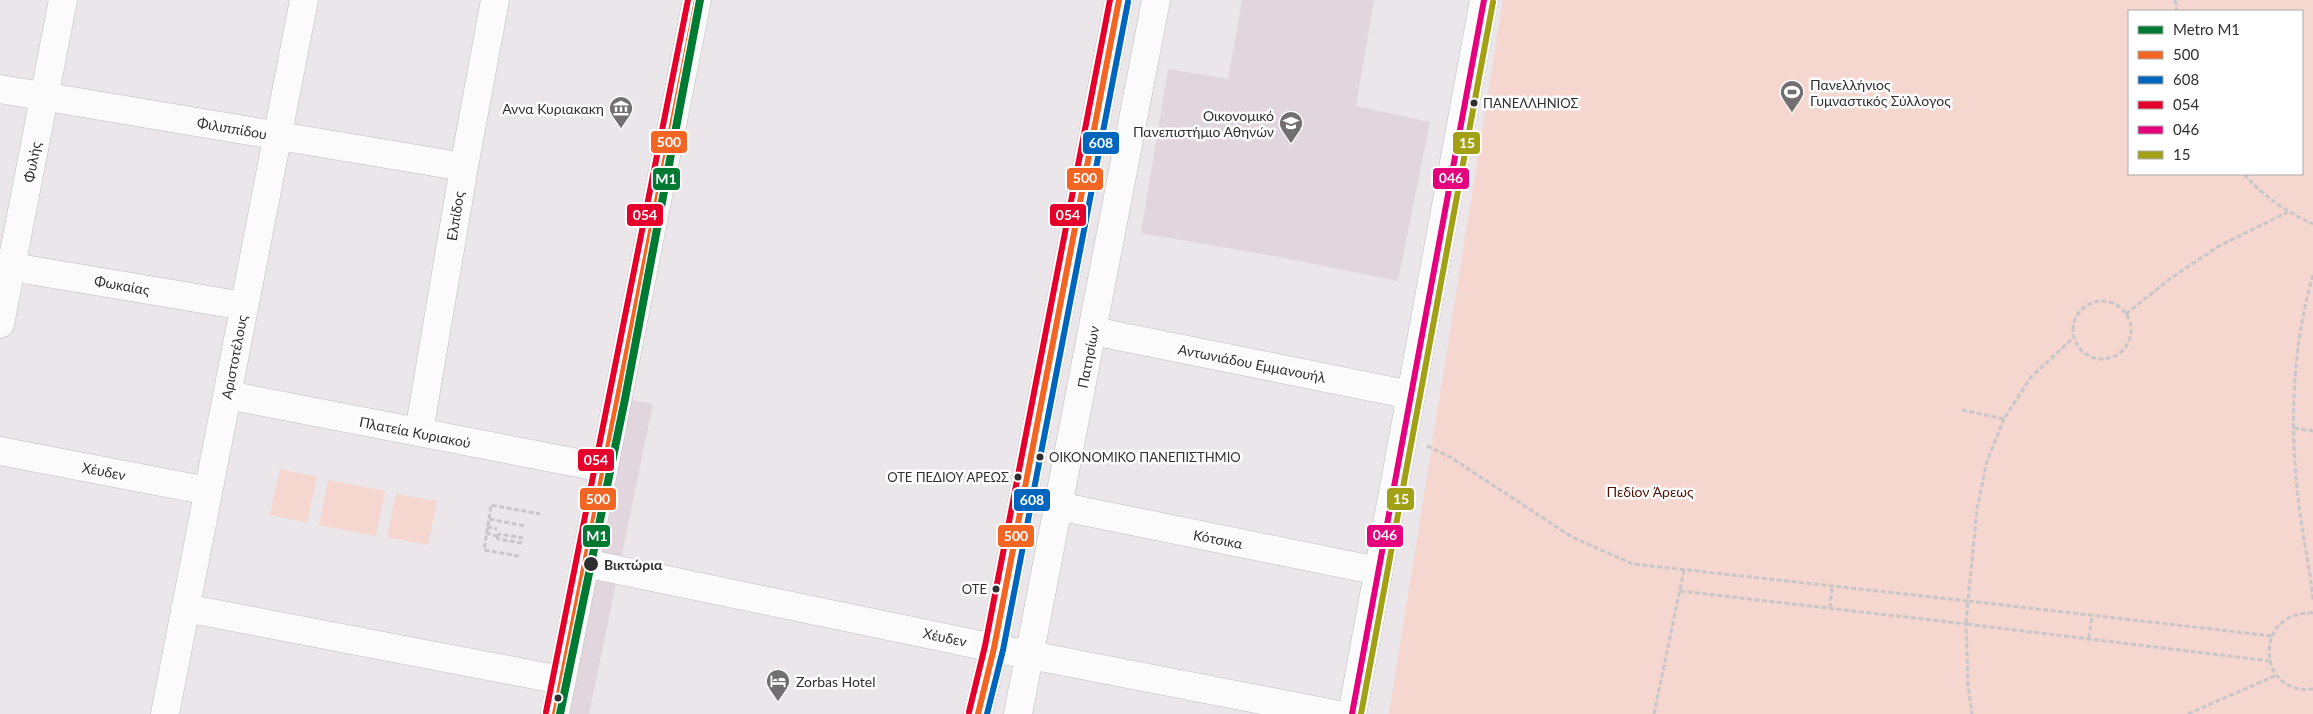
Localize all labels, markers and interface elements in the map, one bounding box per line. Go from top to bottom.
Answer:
legend [2128,10,2303,175]
text: Metro Μ1 [2173,20,2240,38]
text: 500 [2173,45,2199,63]
text: 608 [2173,70,2199,88]
place label: Πανελλήνιος Γυμναστικός Σύλλογος [1810,76,1951,109]
sports icon: Πανελλήνιος Γυμναστικός Σύλλογος [1779,79,1805,113]
museum icon: Αννα Κυριακακη [608,95,634,129]
place label: ΠΑΝΕΛΛΗΝΙΟΣ [1483,95,1578,111]
text: 054 [2173,95,2199,113]
marker: ΠΑΝΕΛΛΗΝΙΟΣ [1469,98,1479,108]
place label: Αννα Κυριακακη [502,100,604,117]
place label: Οικονομικό Πανεπιστήμιο Αθηνών [1133,107,1274,140]
school or university icon: Οικονομικό Πανεπιστήμιο Αθηνών [1278,110,1304,144]
street label: Φιλιππίδου [196,113,268,143]
text: 046 [2173,120,2199,138]
line badge: 500 [650,130,688,154]
line badge: 608 [1082,131,1120,155]
line badge: 15 [1452,131,1481,155]
text: 500 [657,133,681,150]
text: 608 [1089,134,1113,151]
text: 15 [1459,134,1475,151]
street label: Φυλής [20,140,44,184]
text: 15 [2173,145,2190,163]
line badge: Μ1 [652,167,681,191]
line badge: 500 [1066,167,1104,191]
line badge: 046 [1432,167,1470,190]
text: 500 [1073,169,1097,186]
text: 046 [1439,169,1463,186]
text: Μ1 [655,170,677,187]
street label: Ελπίδος [443,189,467,242]
line badge: 054 [626,203,664,227]
line badge: 054 [1049,203,1087,227]
text: 054 [633,206,657,223]
text: 054 [1056,206,1080,223]
street label: Φωκαίας [93,272,151,298]
street label: Αριστοτέλους [217,313,251,401]
street label: Πατησίων [1074,324,1102,390]
street label: Αντωνιάδου Εμμανουήλ [1177,340,1328,386]
street label: Πλατεία Κυριακού [358,413,472,451]
line badge: 054 [577,448,615,472]
place label: ΟΙΚΟΝΟΜΙΚΟ ΠΑΝΕΠΙΣΤΗΜΙΟ [1049,449,1241,465]
text: 054 [584,451,608,468]
marker: ΟΙΚΟΝΟΜΙΚΟ ΠΑΝΕΠΙΣΤΗΜΙΟ [1035,452,1045,462]
street label: Χέυδεν [81,458,127,484]
place label: ΟΤΕ ΠΕΔΙΟΥ ΑΡΕΩΣ [887,469,1009,485]
marker: ΟΤΕ ΠΕΔΙΟΥ ΑΡΕΩΣ [1013,472,1023,482]
park label: Πεδίον Άρεως [1607,483,1694,500]
line badge: 500 [579,487,617,511]
line badge: 15 [1386,487,1415,511]
line badge: 608 [1013,488,1051,512]
text: 500 [586,490,610,507]
text: 15 [1393,490,1409,507]
text: 608 [1020,491,1044,508]
line badge: Μ1 [582,524,611,548]
line badge: 500 [997,524,1035,548]
line badge: 046 [1366,524,1404,548]
street label: Κότσικα [1192,526,1245,552]
text: 046 [1373,526,1397,543]
text: Μ1 [586,527,608,544]
text: 500 [1004,527,1028,544]
marker: Βικτώρια [582,555,600,573]
place label: Βικτώρια [604,556,663,573]
place label: ΟΤΕ [962,581,987,597]
marker: ΟΤΕ [991,584,1001,594]
street label: Χέυδεν [922,624,968,650]
hotel icon: Zorbas Hotel [765,668,791,702]
place label: Zorbas Hotel [796,673,876,690]
unlabelled marker [553,693,563,703]

